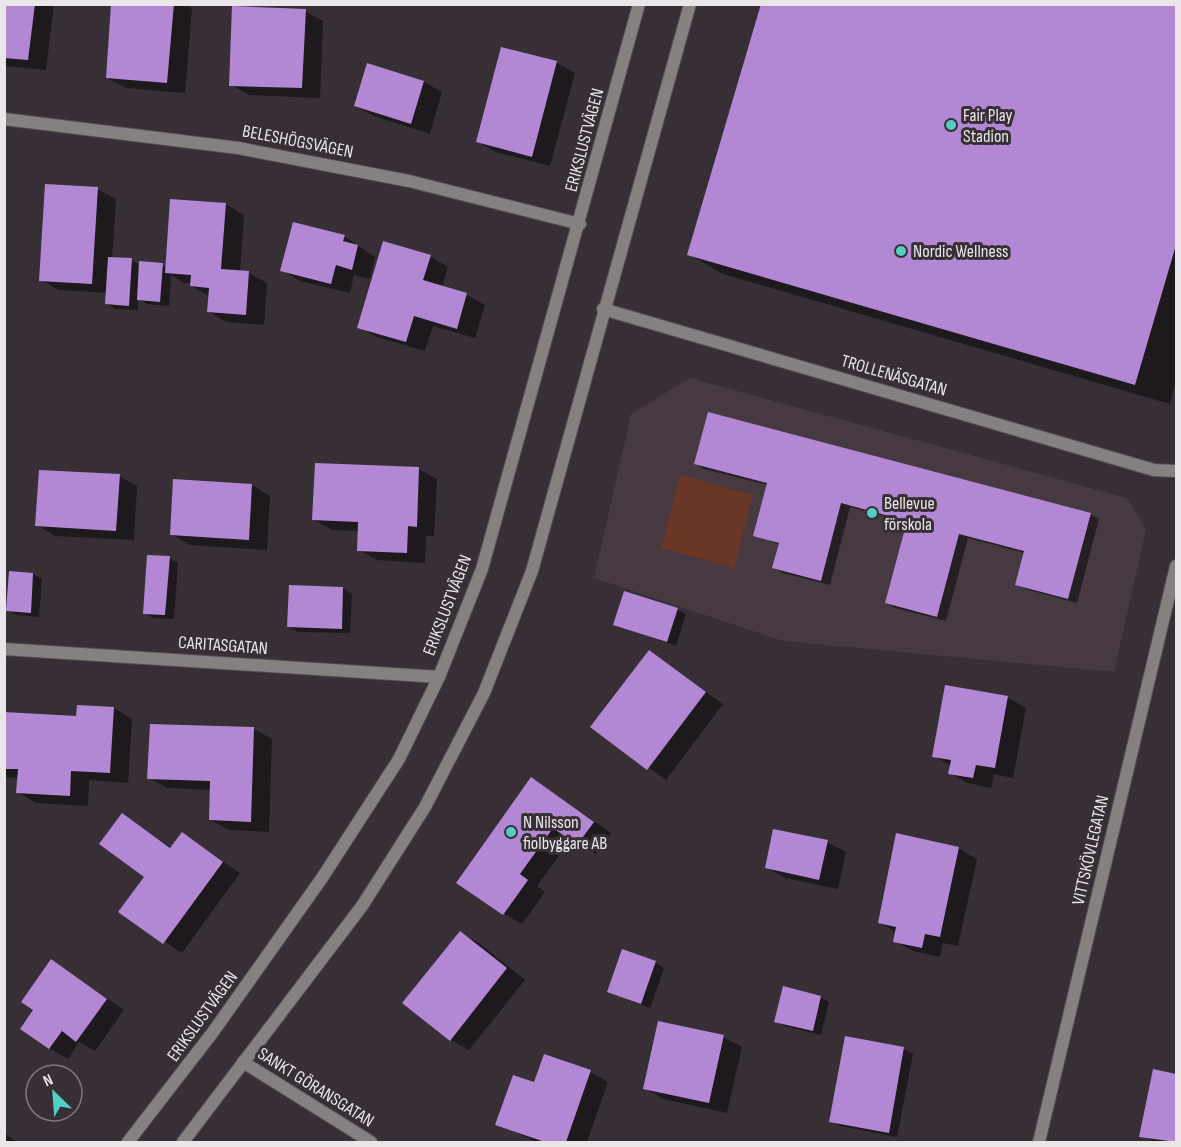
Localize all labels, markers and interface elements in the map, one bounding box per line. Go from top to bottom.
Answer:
street label: ERIKSLUSTVÄGEN [561,86,608,194]
place label: Fair Play Stadion [963,105,1013,147]
marker: Fair Play Stadion [944,118,958,132]
street label: BELESHÖGSVÄGEN [241,120,355,163]
place label: Nordic Wellness [913,241,1008,262]
marker: Nordic Wellness [894,244,908,258]
street label: TROLLENÄSGATAN [839,350,949,401]
place label: Bellevue förskola [884,493,935,535]
marker: Bellevue förskola [865,506,879,520]
street label: ERIKSLUSTVÄGEN [419,552,476,659]
street label: CARITASGATAN [177,632,268,659]
street label: VITTSKÖVLEGATAN [1068,793,1113,907]
place label: N Nilsson fiolbyggare AB [523,812,607,854]
marker: N Nilsson fiolbyggare AB [504,825,518,839]
street label: ERIKSLUSTVÄGEN [163,967,242,1065]
street label: SANKT GÖRANSGATAN [254,1043,378,1132]
north arrow [24,1063,84,1123]
text: N [40,1070,56,1091]

